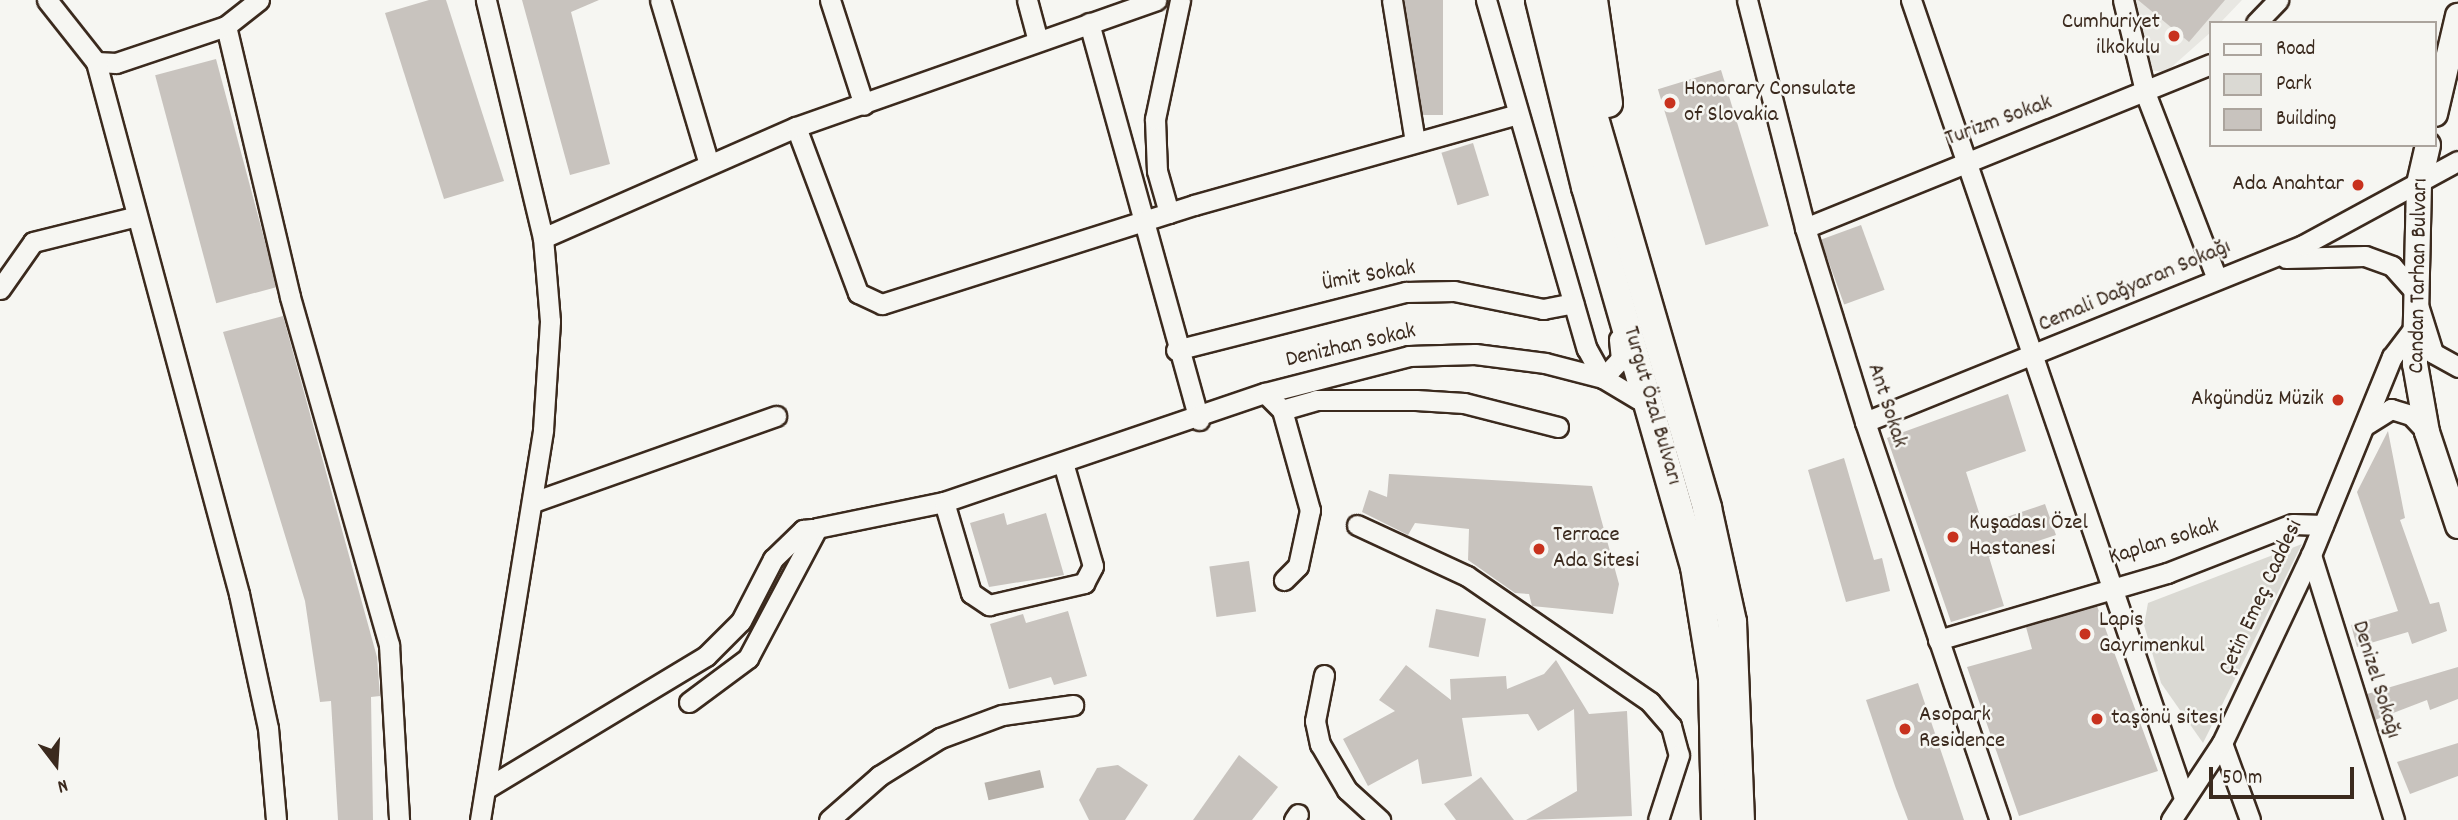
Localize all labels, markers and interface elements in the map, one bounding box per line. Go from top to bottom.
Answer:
place label: Cumhuriyet ilkokulu [2062,9,2160,63]
legend [2210,21,2437,147]
marker: Cumhuriyet ilkokulu [2166,28,2182,44]
text: Road [2276,35,2315,65]
text: Park [2276,70,2312,100]
place label: Honorary Consulate of Slovakia [1684,76,1856,130]
street label: Turizm Sokak [1942,90,2056,154]
marker: Honorary Consulate of Slovakia [1662,95,1678,111]
text: Building [2276,105,2336,135]
place label: Ada Anahtar [2232,171,2344,199]
marker: Ada Anahtar [2350,177,2366,193]
street label: Candan Tarhan Bulvarı [2404,178,2436,374]
street label: Cemali Dağyaran Sokağı [2035,234,2235,340]
street label: Ümit Sokak [1320,255,1418,299]
street label: Denizhan Sokak [1283,319,1419,375]
street label: Turgut Özal Bulvarı [1615,324,1687,488]
street label: Ant Sokak [1859,360,1913,452]
place label: Akgündüz Müzik [2191,386,2324,414]
marker: Akgündüz Müzik [2330,392,2346,408]
place label: Kuşadası Özel Hastanesi [1969,510,2088,564]
street label: Kaplan sokak [2106,513,2222,573]
street label: Çetin Emeç Caddesi [2214,516,2310,680]
place label: Terrace Ada Sitesi [1553,522,1639,576]
marker: Kuşadası Özel Hastanesi [1943,527,1963,547]
marker: Terrace Ada Sitesi [1531,541,1547,557]
place label: Lapis Gayrimenkul [2099,607,2205,661]
street label: Denizel Sokağı [2344,618,2406,742]
marker: Lapis Gayrimenkul [2077,626,2093,642]
place label: Asopark Residence [1919,702,2005,756]
place label: taşönü sitesi [2111,705,2223,733]
marker: taşönü sitesi [2089,711,2105,727]
marker: Asopark Residence [1897,721,1913,737]
north arrow [21,729,91,799]
scale bar [2213,754,2358,798]
text: 50 m [2222,764,2262,794]
text: N [54,770,71,799]

